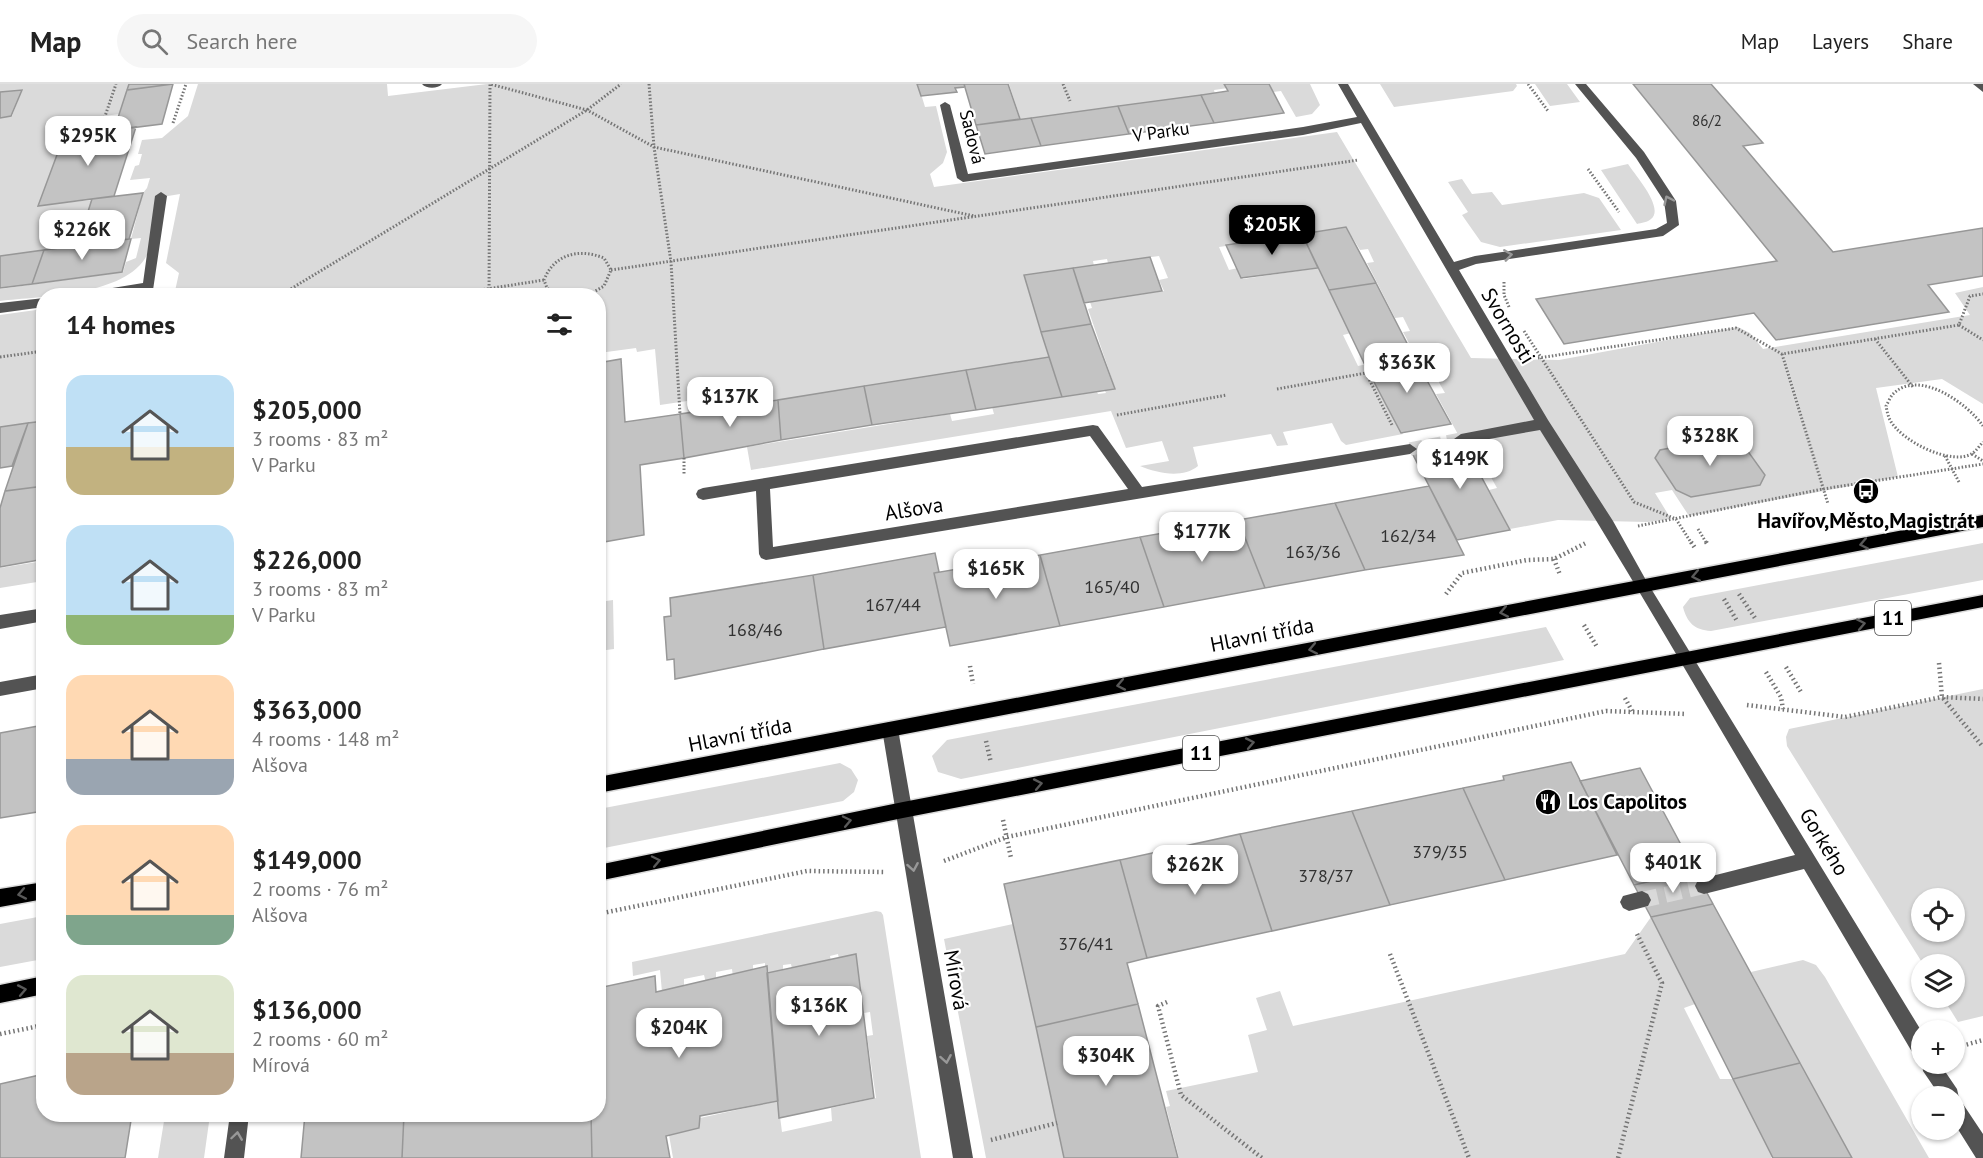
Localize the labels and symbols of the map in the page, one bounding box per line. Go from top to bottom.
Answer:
street label: Sadová [955,107,990,166]
house number: 86/2 [1692,111,1722,130]
pin: $295K [46,116,130,167]
street label: V Parku [1130,116,1191,147]
one-way arrow [1664,196,1676,207]
pin: $205K [1230,205,1314,256]
pin: $226K [40,210,124,261]
one-way arrow [1503,250,1512,262]
street label: Svornosti [1475,283,1542,369]
pin: $363K [1365,343,1449,394]
pin: $137K [688,377,772,428]
pin: $328K [1668,416,1752,467]
pin: $149K [1418,439,1502,490]
bus stop icon: Havířov,Město,Magistrát [1851,476,1881,506]
street label: Alšova [883,491,945,526]
place label: Havířov,Město,Magistrát [1757,507,1975,534]
pin: $177K [1160,512,1244,563]
house number: 162/34 [1380,524,1436,547]
one-way arrow [1859,537,1869,550]
house number: 163/36 [1285,540,1341,563]
pin: $165K [954,549,1038,600]
one-way arrow [1691,569,1701,582]
house number: 165/40 [1084,575,1140,598]
house number: 167/44 [865,593,921,616]
road number: 11 [1875,601,1911,635]
one-way arrow [1500,605,1510,618]
street label: Hlavní třída [1208,611,1316,658]
house number: 168/46 [727,618,783,641]
one-way arrow [1856,618,1866,631]
one-way arrow [1308,642,1318,655]
one-way arrow [1116,678,1126,691]
street label: Hlavní třída [686,711,794,758]
road number: 11 [1183,736,1219,770]
one-way arrow [1245,737,1255,750]
one-way arrow [1033,778,1043,791]
restaurant icon: Los Capolitos [1533,787,1563,817]
place label: Los Capolitos [1568,788,1687,815]
street label: Gorkého [1794,803,1855,881]
one-way arrow [841,815,851,828]
house number: 379/35 [1412,840,1468,863]
pin: $401K [1631,843,1715,894]
pin: $262K [1153,845,1237,896]
one-way arrow [651,855,661,868]
one-way arrow [907,863,919,872]
house number: 378/37 [1298,864,1354,887]
one-way arrow [17,887,27,900]
house number: 376/41 [1058,932,1114,955]
street label: Mírová [938,948,975,1012]
one-way arrow [16,984,26,997]
pin: $136K [777,986,861,1037]
pin: $204K [637,1008,721,1059]
pin: $304K [1064,1036,1148,1087]
one-way arrow [940,1055,952,1064]
one-way arrow [230,1132,243,1141]

